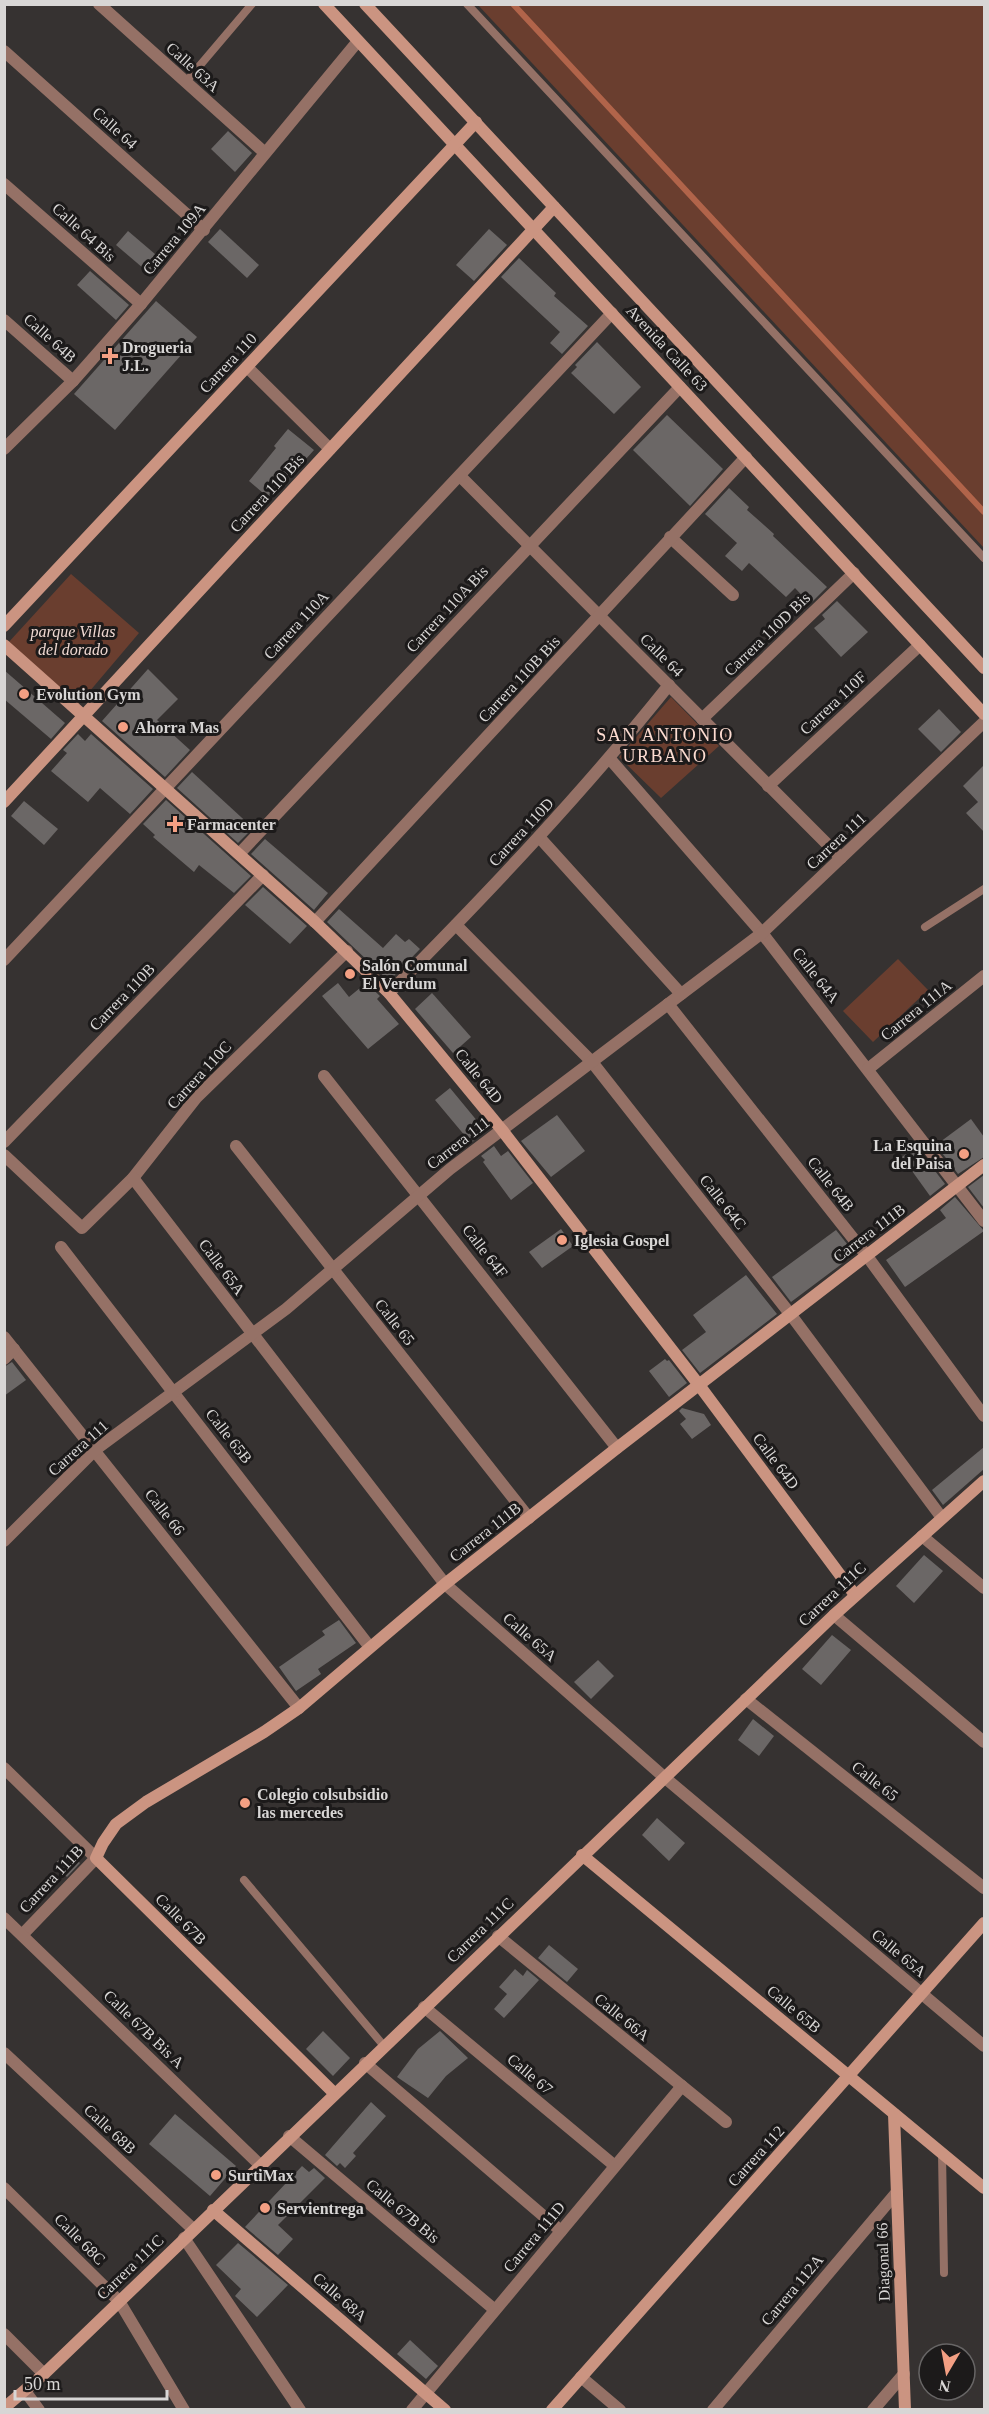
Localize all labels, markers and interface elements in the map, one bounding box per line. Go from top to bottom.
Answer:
street label: Calle 63A [163,39,223,95]
street label: Calle 64 [89,104,141,152]
street label: Calle 64 Bis [49,199,119,265]
street label: Carrera 109A [139,200,209,278]
street label: Avenida Calle 63 [623,302,711,394]
street label: Calle 64B [20,310,80,366]
street label: Carrera 110 [196,330,260,396]
place label: Drogueria J.L. [122,339,192,374]
marker: Drogueria J.L. [103,349,117,363]
street label: Carrera 110 Bis [226,450,308,536]
street label: Carrera 110A Bis [403,562,491,656]
street label: Carrera 110A [260,587,332,663]
street label: Carrera 110D Bis [721,589,813,679]
park label: parque Villas del dorado [30,623,115,658]
street label: Calle 64 [637,630,687,680]
street label: Carrera 110B Bis [475,632,563,726]
street label: Carrera 110F [796,668,870,738]
place label: Evolution Gym [36,686,141,704]
marker: Evolution Gym [17,687,31,701]
place label: Ahorra Mas [135,719,219,736]
marker: Ahorra Mas [116,720,130,734]
district label: SAN ANTONIO URBANO [596,725,734,766]
street label: Carrera 110D [485,794,557,870]
street label: Carrera 111 [803,809,869,873]
place label: Farmacenter [187,816,276,833]
marker: Farmacenter [168,817,182,831]
street label: Calle 64A [789,944,843,1006]
place label: Salón Comunal El Verdum [362,957,468,992]
street label: Carrera 110B [86,960,158,1034]
marker: Salón Comunal El Verdum [343,967,357,981]
street label: Carrera 111A [877,976,955,1044]
street label: Carrera 110C [163,1038,235,1112]
street label: Calle 64D [452,1045,506,1107]
street label: Carrera 111 [423,1113,493,1173]
place label: La Esquina del Paisa [873,1137,952,1172]
marker: La Esquina del Paisa [957,1147,971,1161]
street label: Calle 64B [804,1153,858,1215]
street label: Calle 64C [696,1171,750,1233]
street label: Carrera 111B [830,1200,908,1266]
street label: Calle 64F [459,1221,511,1281]
place label: Iglesia Gospel [574,1232,670,1250]
marker: Iglesia Gospel [555,1233,569,1247]
street label: Calle 65A [196,1236,249,1299]
street label: Calle 65 [372,1296,418,1348]
street label: Calle 65B [202,1405,256,1467]
street label: Carrera 111 [45,1417,111,1479]
street label: Calle 64D [750,1430,802,1492]
street label: Calle 66 [142,1486,188,1538]
street label: Carrera 111B [446,1499,524,1565]
street label: Carrera 111C [795,1559,869,1629]
street label: Calle 65A [500,1609,561,1665]
street label: Calle 65 [849,1758,901,1804]
place label: Colegio colsubsidio las mercedes [257,1786,388,1821]
marker: Colegio colsubsidio las mercedes [238,1796,252,1810]
street label: Carrera 111B [16,1842,86,1916]
street label: Calle 67B [152,1890,210,1948]
street label: Carrera 111C [443,1894,517,1966]
street label: Calle 65A [869,1925,930,1981]
street label: Calle 65B [764,1982,824,2036]
street label: Calle 67B Bis A [101,1987,188,2072]
street label: Calle 66A [591,1990,653,2044]
street label: Calle 67 [504,2050,556,2098]
street label: Calle 68B [81,2101,139,2157]
street label: Carrera 112 [724,2122,788,2190]
place label: SurtiMax [228,2167,294,2184]
marker: SurtiMax [209,2168,223,2182]
street label: Calle 67B Bis [363,2176,443,2246]
street label: Carrera 111D [500,2198,568,2276]
place label: Servientrega [277,2200,364,2218]
marker: Servientrega [258,2201,272,2215]
street label: Calle 68C [51,2210,109,2268]
street label: Diagonal 66 [873,2222,894,2302]
street label: Carrera 111C [93,2231,167,2303]
street label: Carrera 112A [758,2251,827,2329]
street label: Calle 68A [310,2269,371,2325]
north arrow [917,2342,977,2402]
scale bar [15,2363,166,2401]
text: 50 m [24,2374,61,2394]
text: N [937,2377,952,2396]

